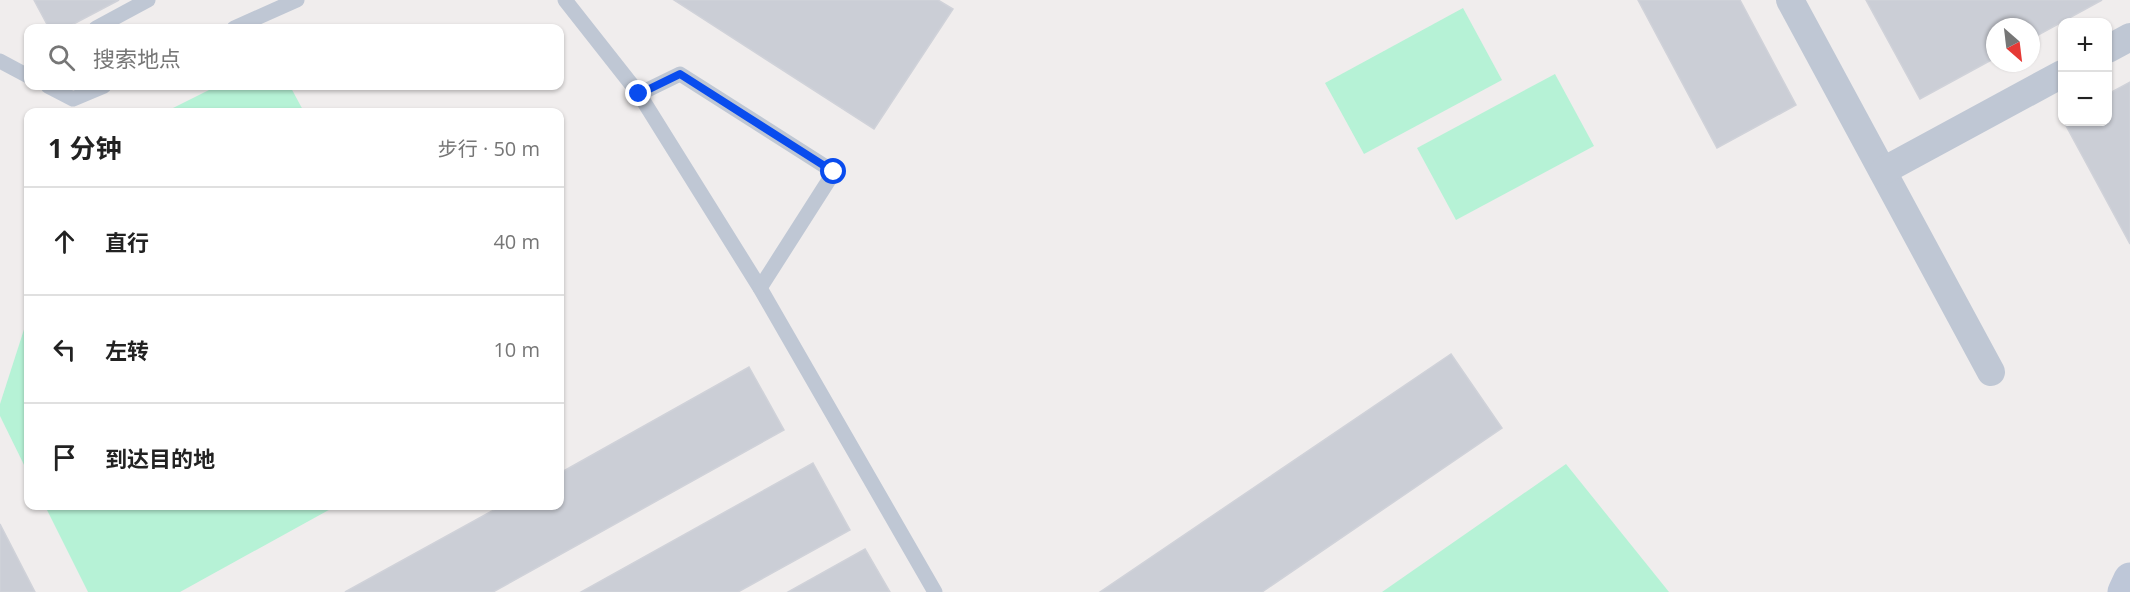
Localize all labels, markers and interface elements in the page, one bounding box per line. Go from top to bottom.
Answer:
north arrow [1986,18,2040,72]
map controls [2058,18,2112,126]
button: + [2058,18,2112,72]
search box [24,24,564,90]
icon: search [45,41,78,74]
text: 搜索地点 [93,43,181,73]
button: − [2058,72,2112,126]
route end [625,80,651,106]
text: 1 分钟 [48,130,122,166]
text: 步行 · 50 m [438,135,540,162]
route start [820,158,846,184]
icon: ahead [48,225,81,258]
text: 直行 [105,227,149,257]
text: 40 m [493,228,540,255]
icon: left [48,333,81,366]
text: 左转 [105,335,149,365]
text: 10 m [493,336,540,363]
icon: arrive [48,441,81,474]
text: 到达目的地 [105,443,215,473]

